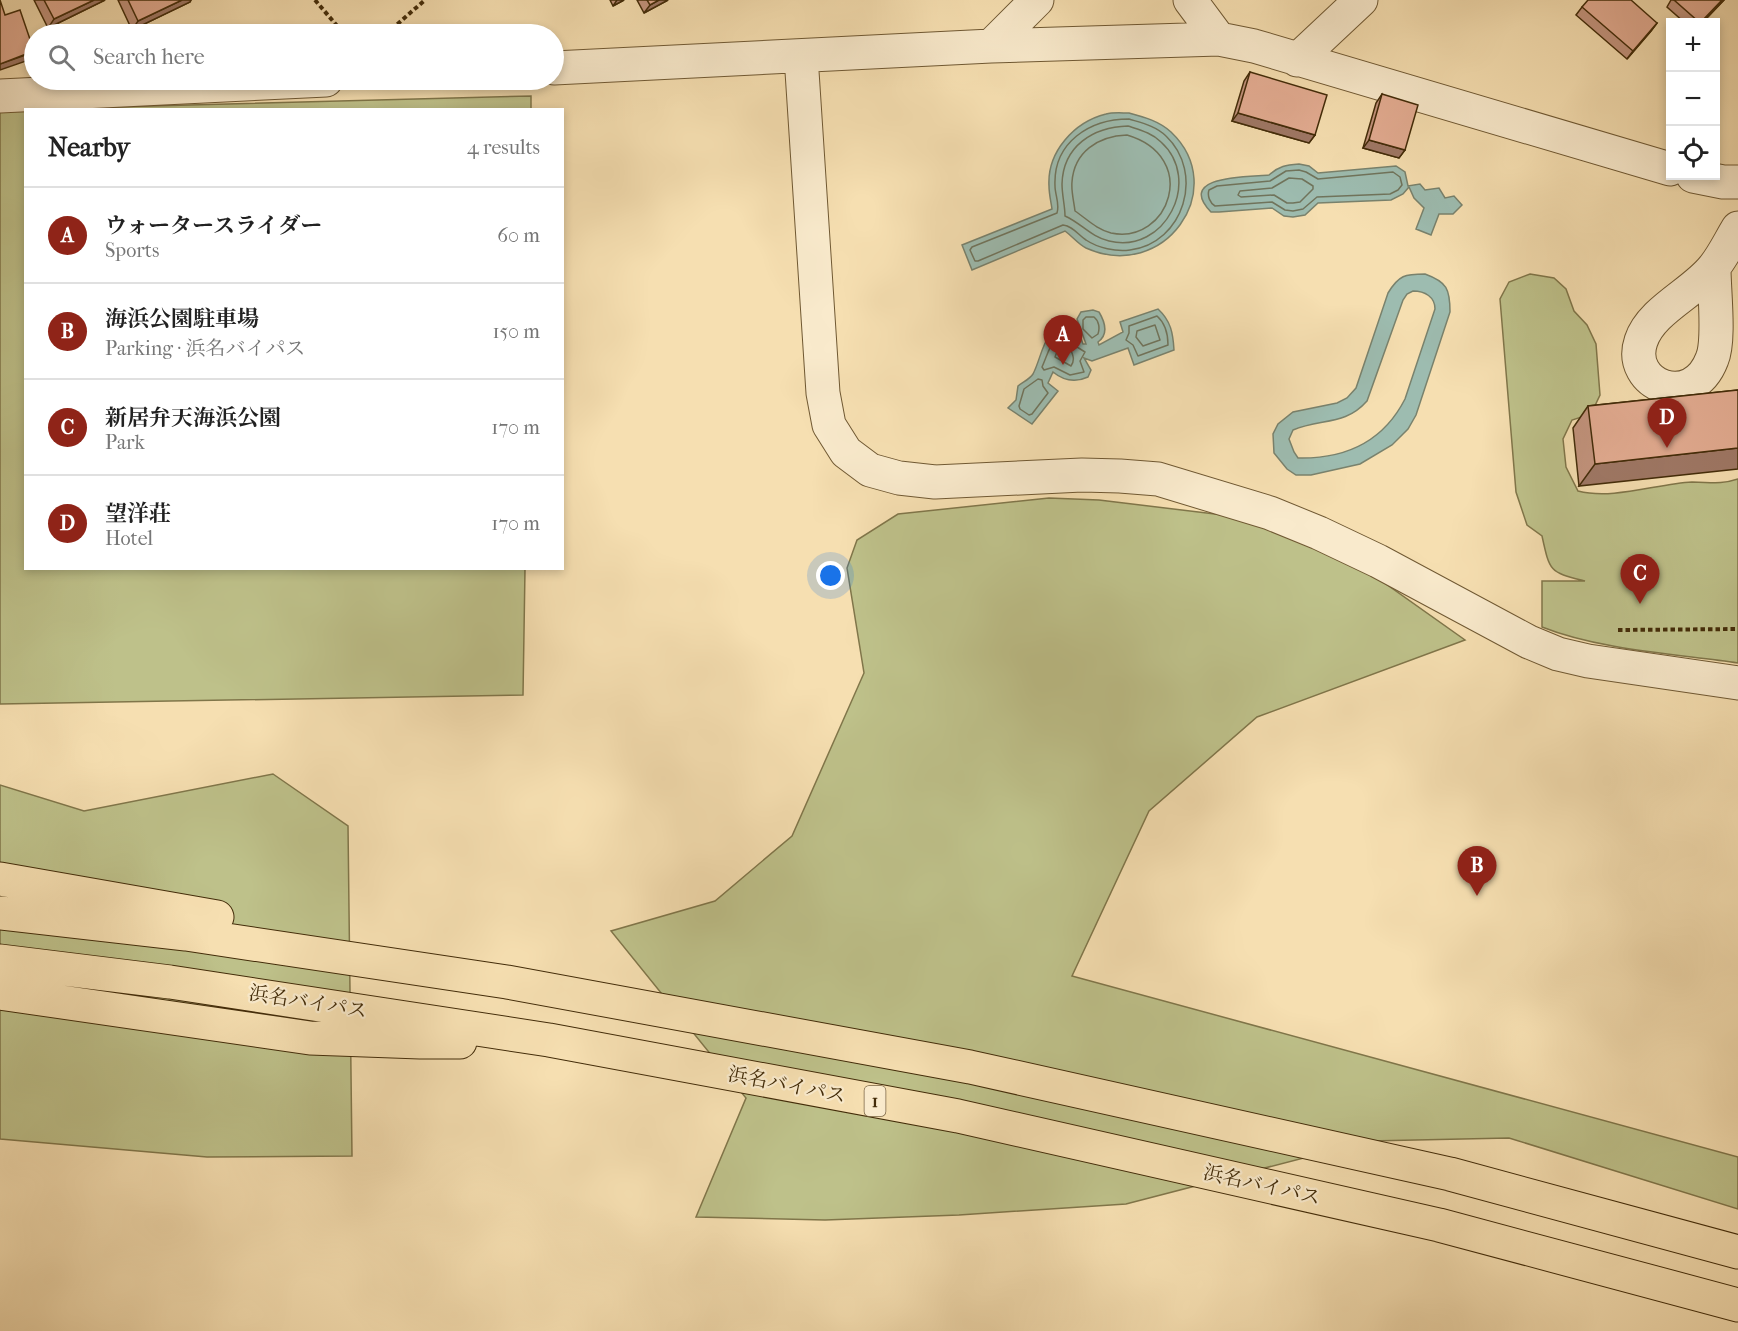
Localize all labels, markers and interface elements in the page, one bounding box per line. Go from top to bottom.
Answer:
map controls [1666,18,1720,180]
button: + [1666,18,1720,72]
search box [24,24,564,90]
icon: search [45,41,78,74]
text: Search here [93,44,205,70]
button: − [1666,72,1720,126]
button: locate [1666,126,1720,180]
text: Nearby [48,132,130,163]
text: 4 results [467,136,540,159]
text: ウォータースライダー [105,213,322,239]
text: A [61,224,74,247]
text: 60 m [497,224,540,247]
text: Sports [105,239,159,262]
text: 海浜公園駐車場 [105,306,259,332]
pin: A [1044,316,1082,365]
text: B [61,320,74,343]
text: 150 m [492,320,540,343]
text: Parking · 浜名バイパス [105,337,305,360]
pin: D [1648,398,1686,448]
text: 新居弁天海浜公園 [105,405,281,431]
text: C [61,416,74,439]
text: 170 m [491,416,540,439]
text: Park [105,431,145,454]
text: 望洋荘 [105,501,171,527]
text: D [60,512,75,535]
text: 170 m [491,512,540,535]
text: Hotel [105,527,153,550]
pin: C [1620,554,1660,604]
your location [816,561,845,590]
pin: B [1458,846,1496,896]
street label: 浜名バイパス [247,981,369,1023]
street label: 浜名バイパス [726,1062,848,1108]
road number: 1 [864,1086,886,1116]
street label: 浜名バイパス [1201,1160,1323,1210]

